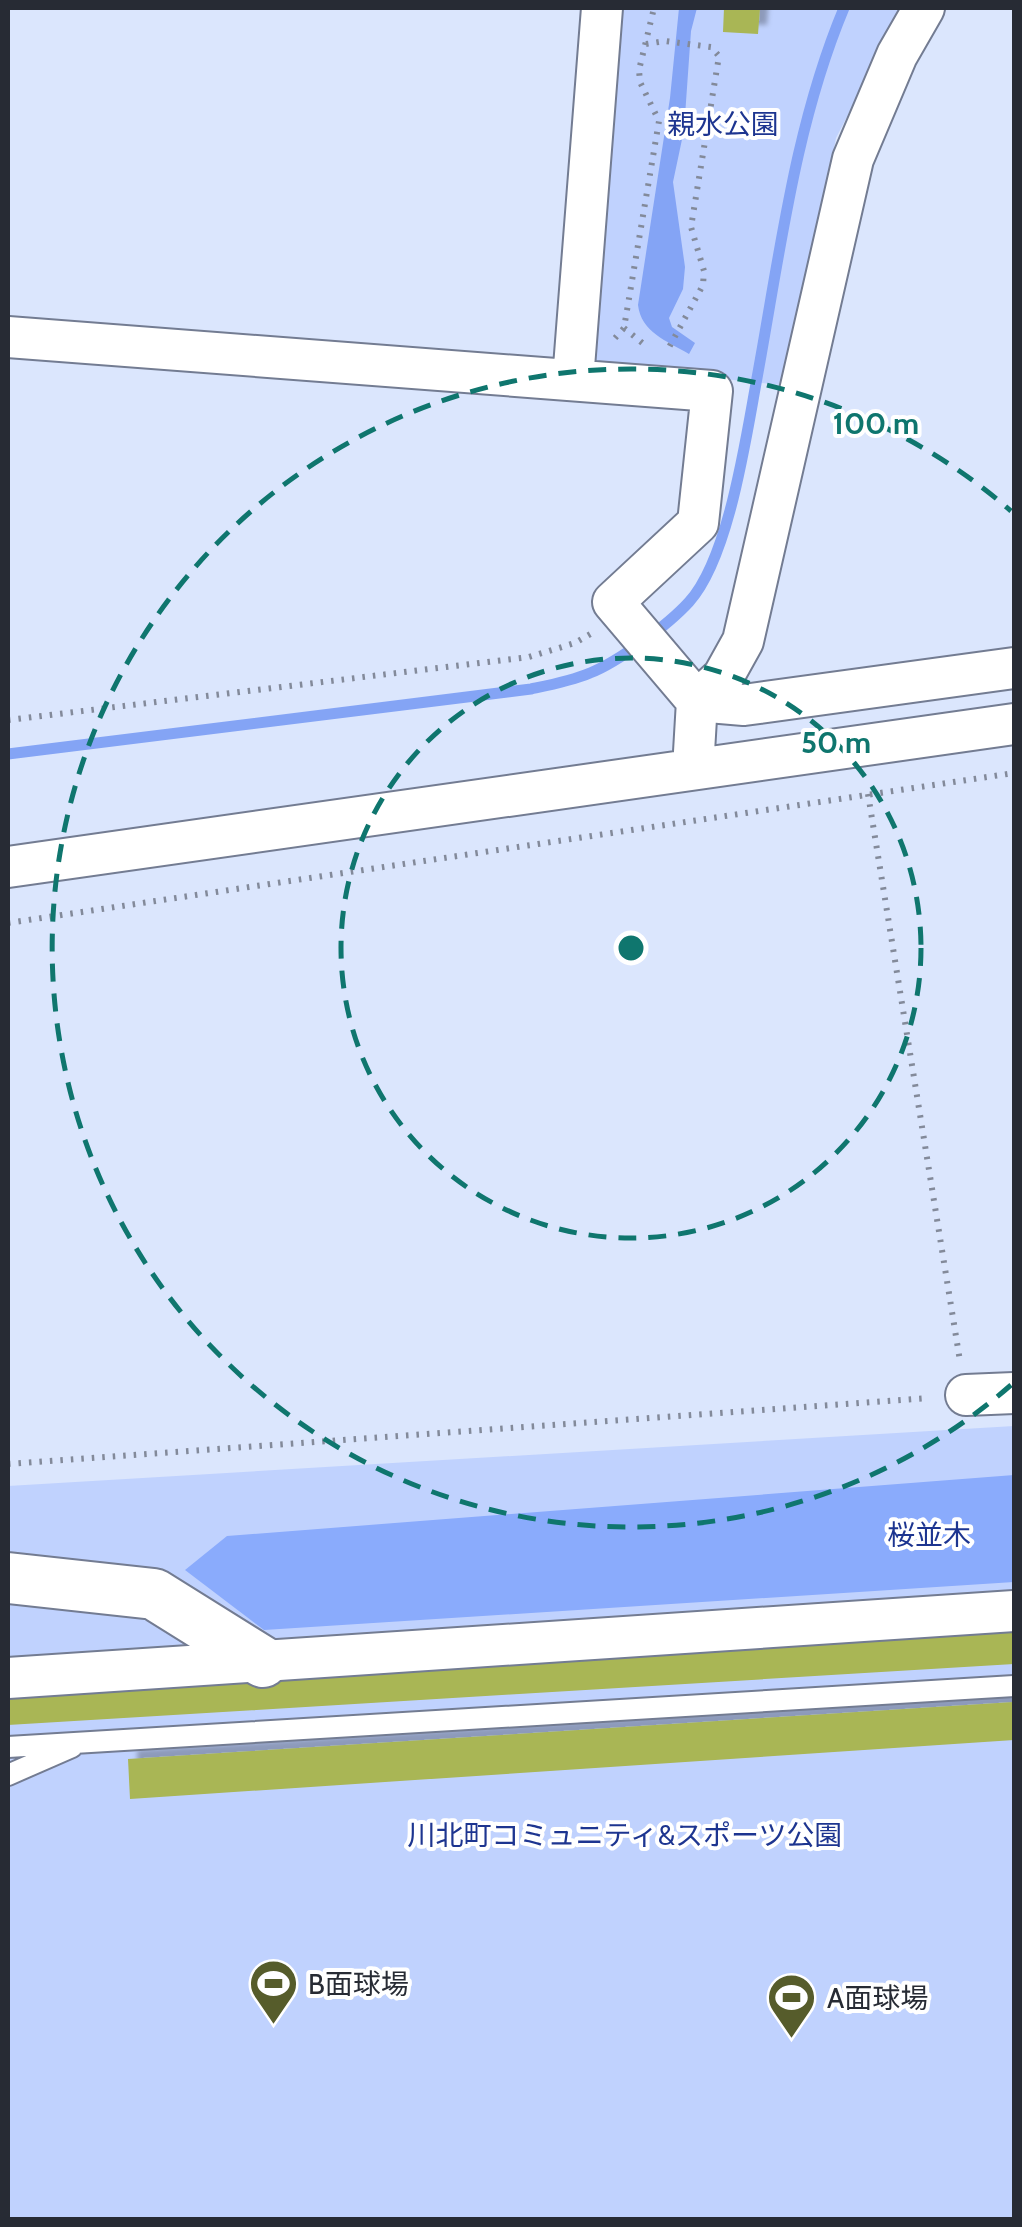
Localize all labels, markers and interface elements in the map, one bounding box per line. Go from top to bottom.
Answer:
park label: 親水公園 [667,107,779,141]
text: 100 m [833,405,919,442]
text: 50 m [801,724,871,761]
centre of rings [613,930,649,966]
park label: 桜並木 [887,1518,971,1552]
park label: 川北町コミュニティ&スポーツ公園 [408,1818,842,1852]
sports icon: B面球場 [247,1958,299,2026]
place label: B面球場 [308,1967,409,2001]
sports icon: A面球場 [766,1972,818,2040]
place label: A面球場 [827,1981,928,2015]

